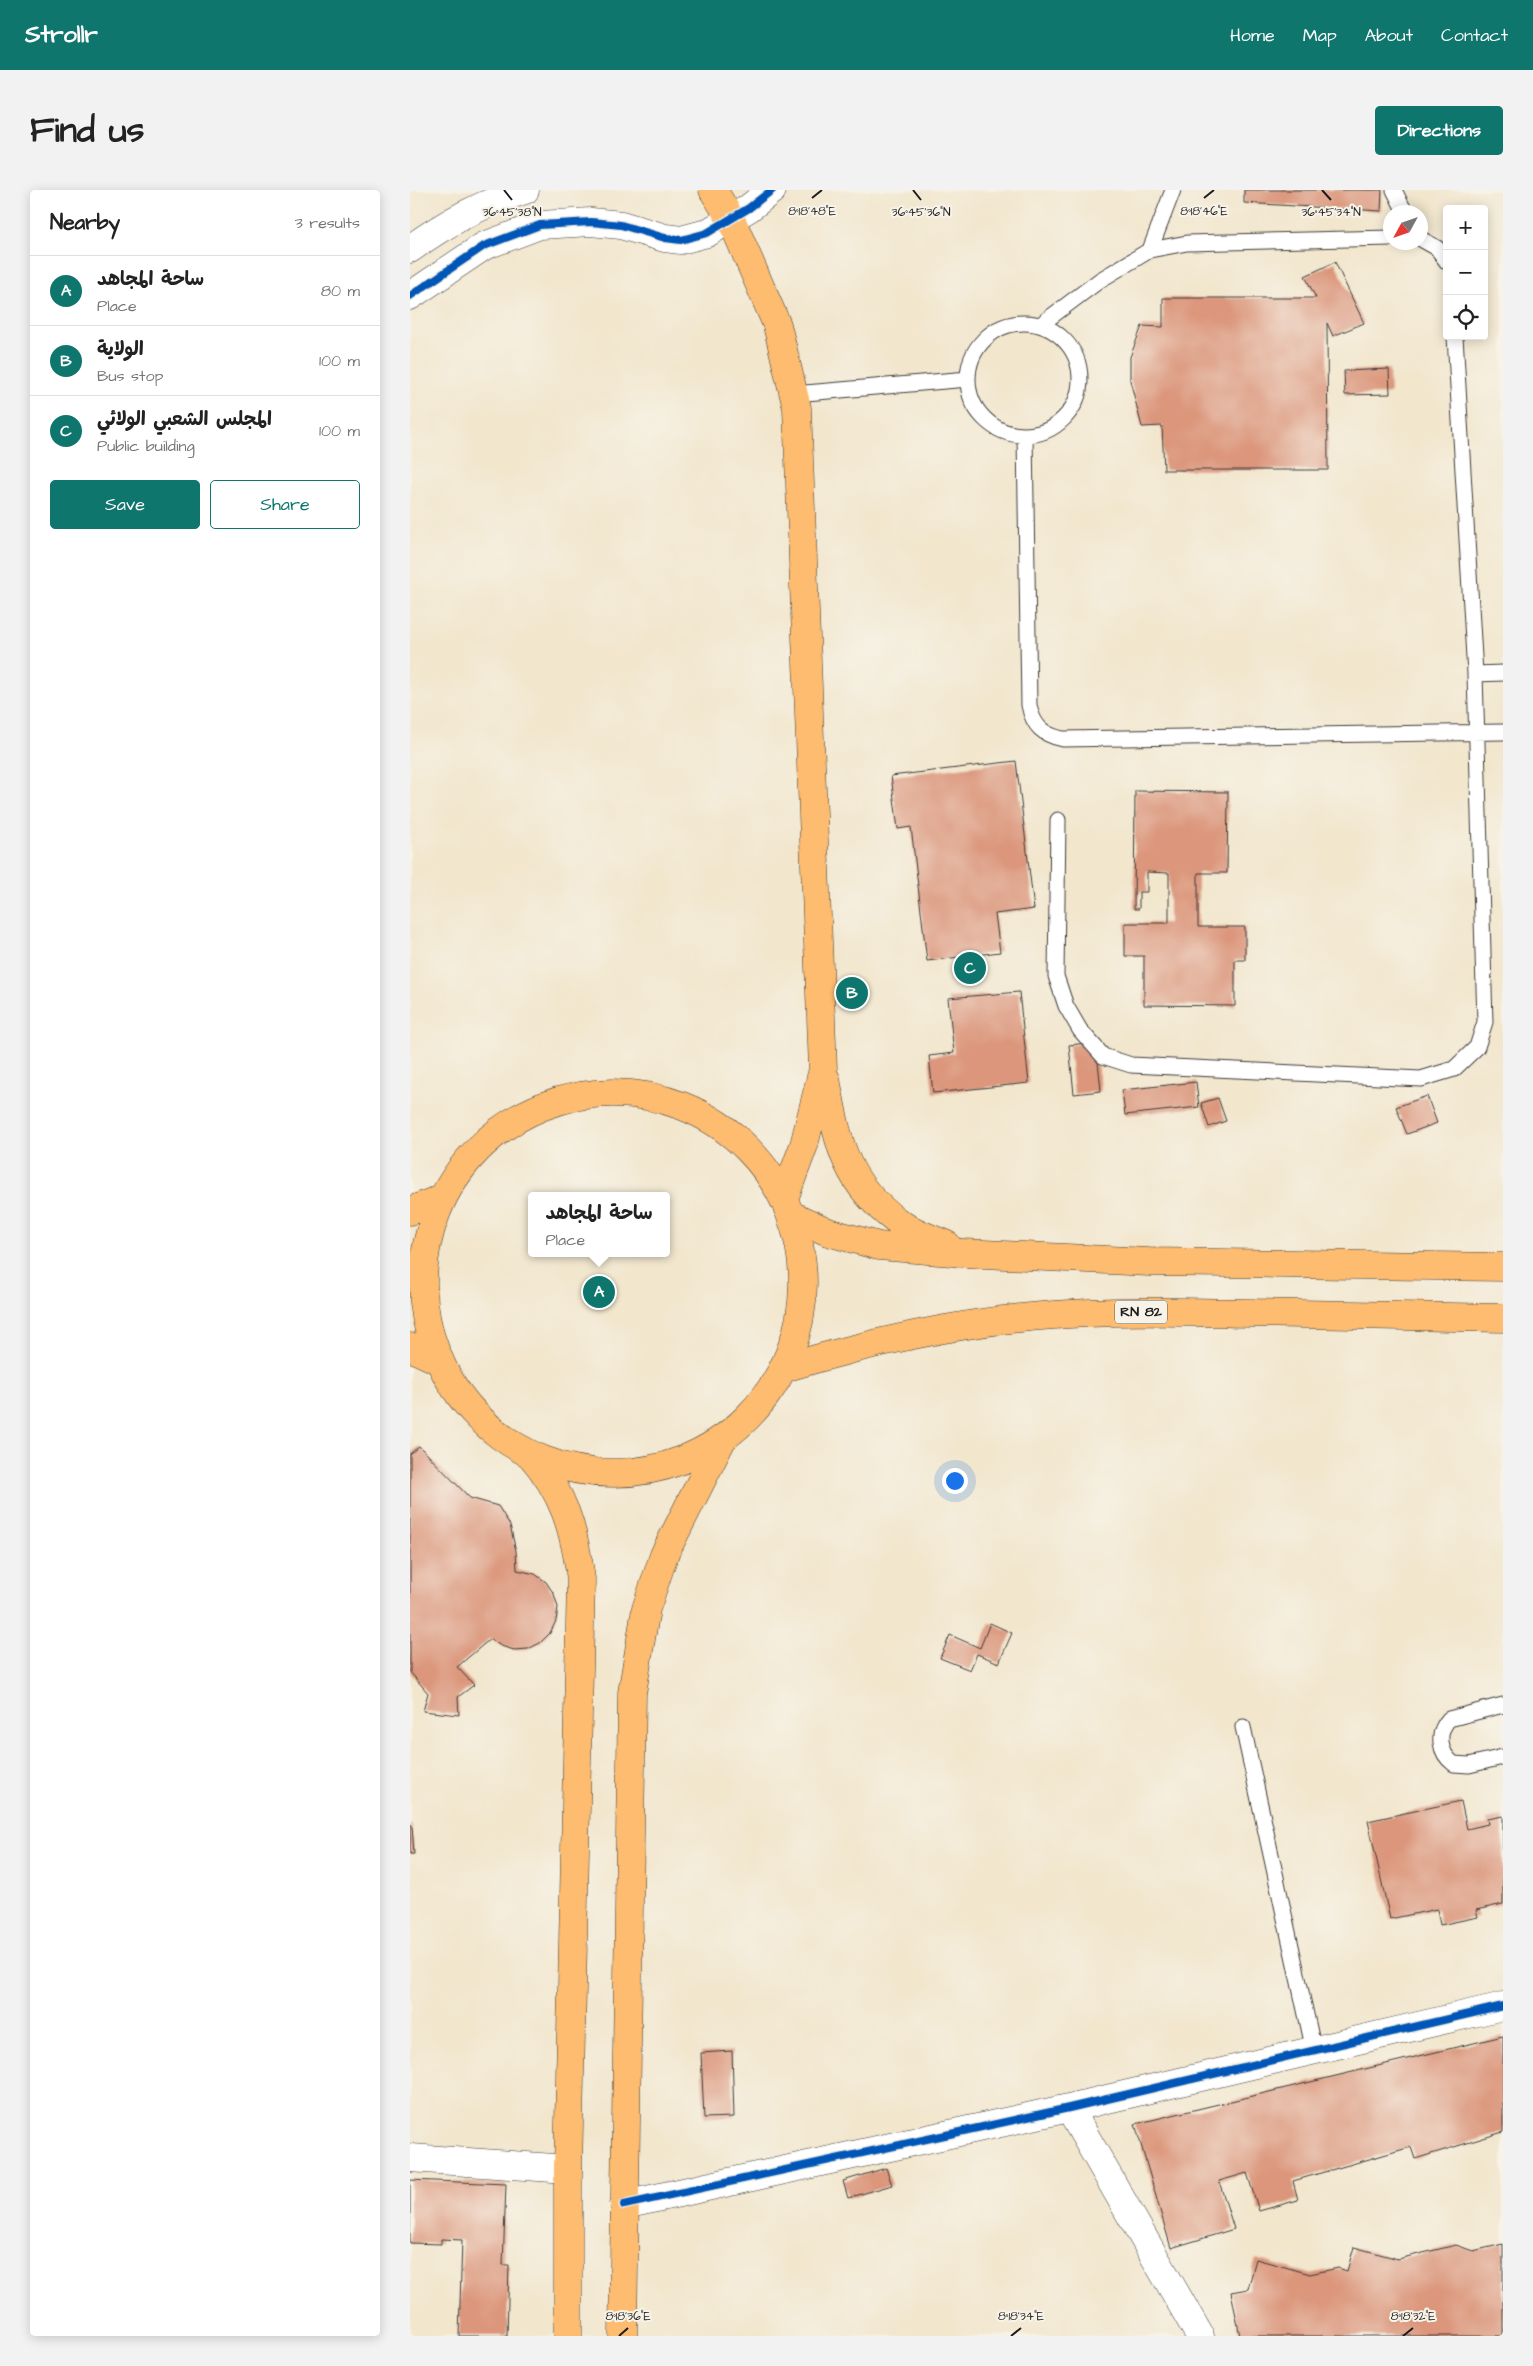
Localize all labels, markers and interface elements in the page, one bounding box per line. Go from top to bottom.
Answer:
text: Strollr [25,18,98,52]
text: Home [1230,23,1275,48]
text: Map [1303,23,1337,48]
text: About [1365,23,1413,48]
text: Contact [1441,23,1508,48]
text: Find us [30,106,144,155]
button: Directions [1375,106,1503,155]
text: 8°18'48"E [788,203,836,220]
text: 8°18'46"E [1180,203,1228,220]
text: 36°45'38"N [482,204,542,221]
text: 36°45'36"N [892,204,951,221]
text: 36°45'34"N [1301,204,1361,221]
north arrow [1383,205,1428,250]
map controls [1443,205,1488,340]
button: + [1443,205,1488,250]
text: Nearby [50,208,120,237]
text: 3 results [295,212,360,234]
button: − [1443,250,1488,295]
text: ساحة المجاهد [97,266,204,293]
text: A [61,280,71,302]
text: 80 m [321,280,360,302]
text: Place [97,295,137,317]
button: locate [1443,295,1488,340]
text: الولاية [97,336,144,363]
text: B [60,350,72,372]
text: 100 m [319,350,360,372]
text: Bus stop [97,365,163,387]
text: المجلس الشعبي الولائي [97,406,272,433]
text: C [60,420,72,442]
text: 100 m [319,420,360,442]
text: Public building [97,435,195,457]
button: Save [50,480,200,529]
button: Share [210,480,360,529]
pin: C [954,949,986,987]
pin: B [836,974,868,1012]
popup [528,1192,670,1257]
text: ساحة المجاهد [545,1200,653,1227]
text: Place [545,1229,585,1251]
pin: A [583,1273,615,1311]
road number: RN 82 [1115,1300,1167,1324]
your location [942,1468,968,1494]
text: 8°18'36"E [605,2308,651,2325]
text: 8°18'34"E [998,2308,1044,2325]
text: 8°18'32"E [1391,2308,1435,2325]

